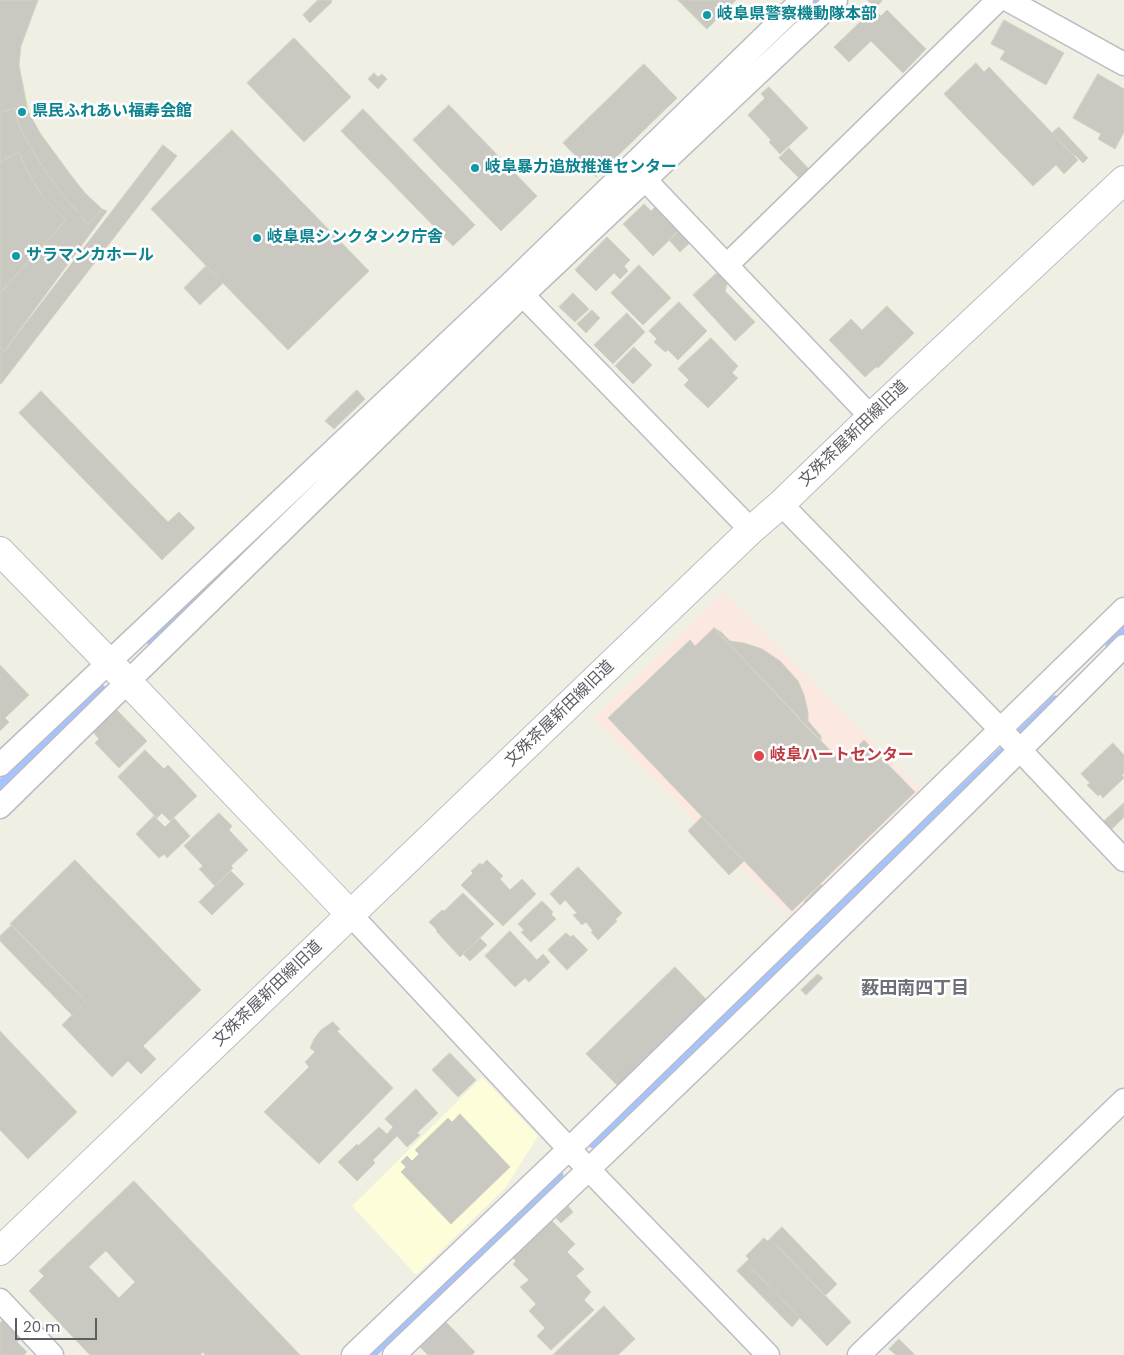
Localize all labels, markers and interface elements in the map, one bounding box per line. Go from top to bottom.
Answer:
place label: 岐阜県警察機動隊本部 [717,5,877,25]
marker: 岐阜県警察機動隊本部 [701,9,713,21]
place label: 県民ふれあい福寿会館 [32,102,192,122]
marker: 県民ふれあい福寿会館 [16,106,28,118]
place label: 岐阜暴力追放推進センター [485,158,677,178]
marker: 岐阜暴力追放推進センター [469,162,481,174]
place label: 岐阜県シンクタンク庁舎 [267,228,443,248]
marker: 岐阜県シンクタンク庁舎 [251,232,263,244]
place label: サラマンカホール [26,246,154,266]
marker: サラマンカホール [10,250,22,262]
street label: 文殊茶屋新田線旧道 [796,377,912,491]
street label: 文殊茶屋新田線旧道 [502,657,618,771]
place label: 岐阜ハートセンター [770,746,914,766]
marker: 岐阜ハートセンター [752,749,766,763]
street label: 文殊茶屋新田線旧道 [210,937,326,1051]
district label: 薮田南四丁目 [861,978,969,1000]
scale bar [18,1308,100,1340]
text: 20 m [23,1316,61,1337]

